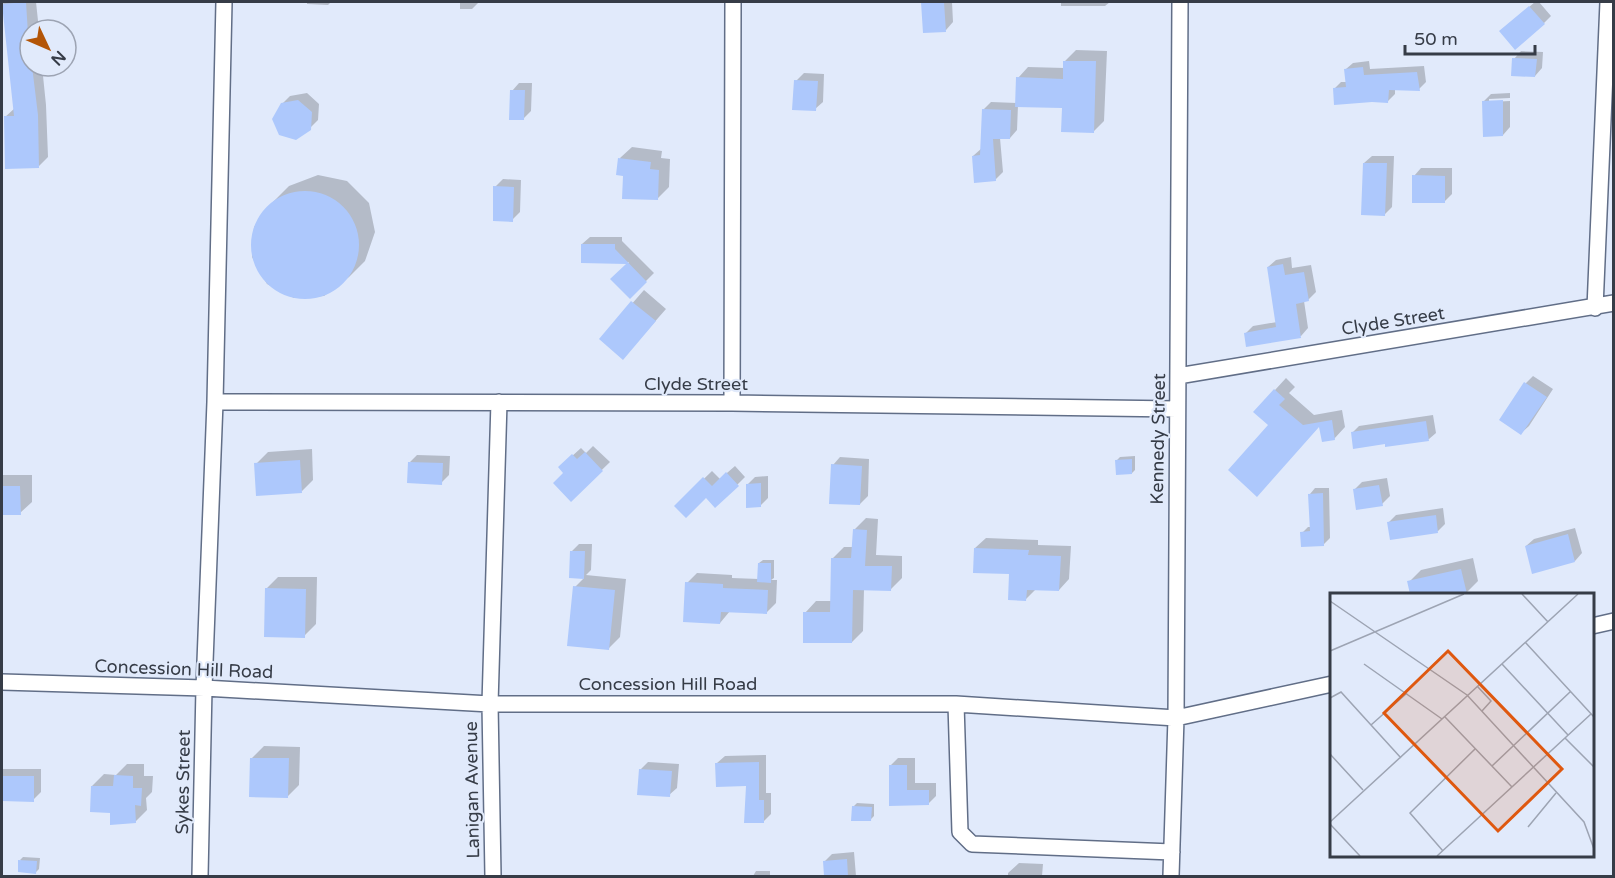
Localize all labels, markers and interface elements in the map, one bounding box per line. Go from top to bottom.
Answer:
north arrow [18,18,78,78]
scale bar [1405,18,1536,56]
text: 50 m [1414,28,1458,50]
text: N [46,46,70,69]
street label: Clyde Street [1340,302,1446,340]
street label: Clyde Street [644,373,748,395]
street label: Kennedy Street [1146,373,1170,505]
inset map [1330,593,1594,857]
street label: Concession Hill Road [94,655,274,683]
street label: Concession Hill Road [579,673,757,695]
street label: Lanigan Avenue [460,721,484,859]
street label: Sykes Street [171,729,195,835]

